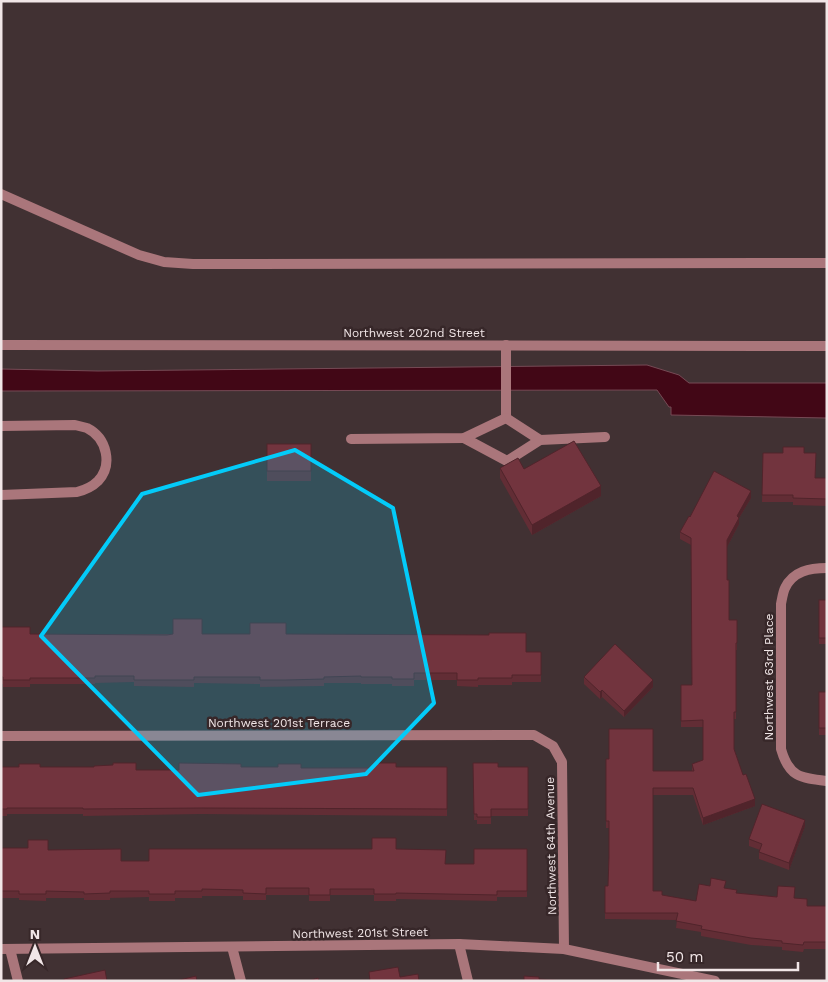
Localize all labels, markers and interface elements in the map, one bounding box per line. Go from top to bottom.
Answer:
street label: Northwest 202nd Street [343,326,485,340]
street label: Northwest 63rd Place [762,613,776,741]
street label: Northwest 201st Terrace [208,716,350,730]
street label: Northwest 64th Avenue [543,777,559,915]
north arrow [10,922,60,972]
street label: Northwest 201st Street [292,925,428,941]
text: N [30,926,40,942]
scale bar [658,940,798,972]
text: 50 m [666,948,703,966]

